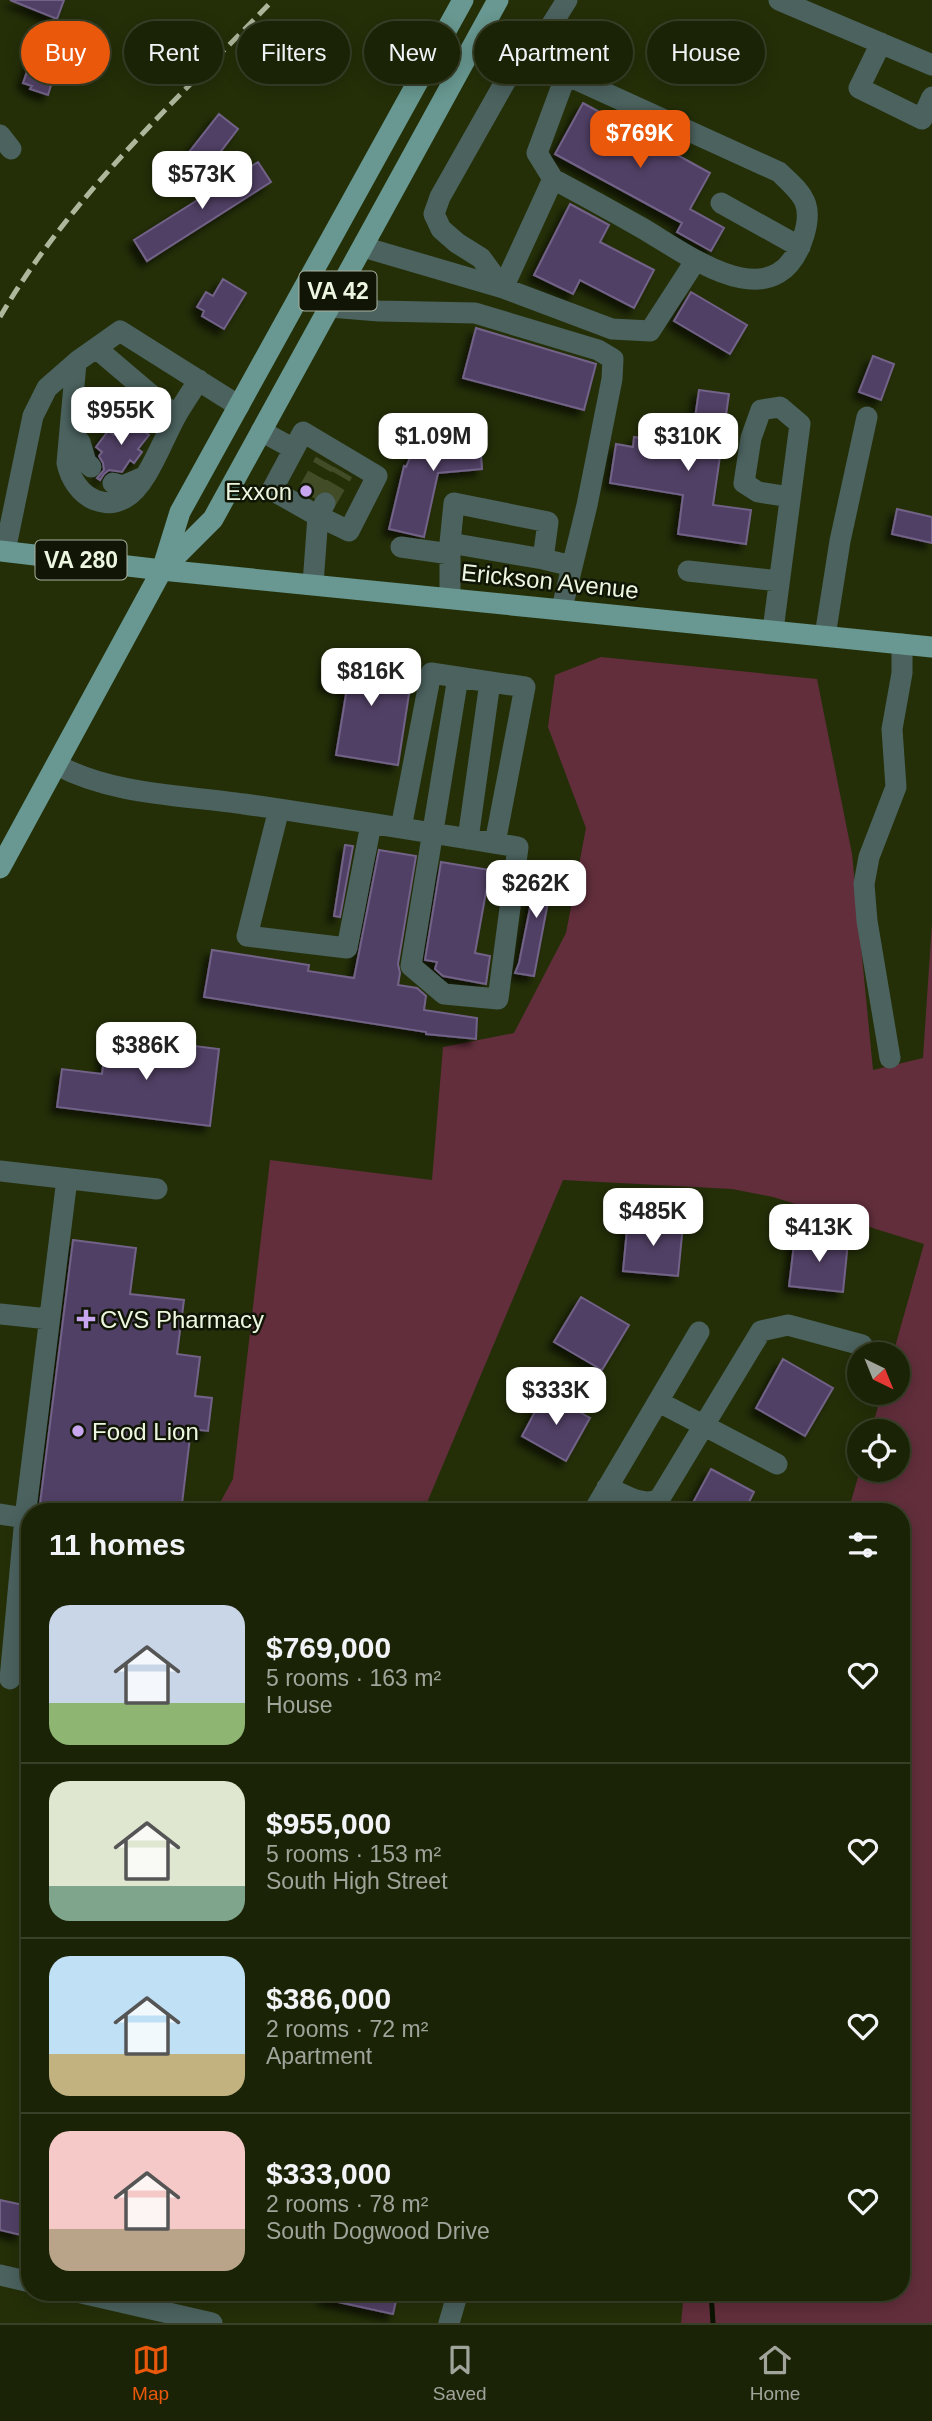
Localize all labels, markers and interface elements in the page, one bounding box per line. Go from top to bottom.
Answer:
chip: Buy [21,21,110,84]
chip: Rent [124,21,223,84]
chip: Filters [237,21,350,84]
chip: New [364,21,460,84]
chip: Apartment [474,21,633,84]
chip: House [647,21,765,84]
pin: $769K [591,110,689,170]
text: $769K [606,120,674,146]
pin: $573K [153,152,251,211]
text: $573K [168,161,236,187]
road number: VA 42 [300,272,376,310]
pin: $955K [72,388,170,447]
text: $955K [87,397,155,423]
pin: $1.09M [376,414,490,473]
pin: $310K [639,414,737,473]
text: $1.09M [395,423,471,449]
text: $310K [654,423,722,449]
place label: Exxon [225,478,292,505]
marker: Exxon [298,483,314,499]
road number: VA 280 [36,540,126,580]
street label: Erickson Avenue [460,558,640,604]
pin: $816K [322,648,420,708]
text: $816K [337,658,405,684]
pin: $262K [487,860,585,920]
text: $262K [502,870,570,896]
pin: $386K [97,1023,195,1082]
text: $386K [112,1032,180,1058]
pin: $485K [604,1188,702,1248]
text: $485K [619,1198,687,1224]
pin: $413K [770,1204,868,1264]
text: $413K [785,1214,853,1240]
place label: CVS Pharmacy [100,1306,264,1333]
marker: CVS Pharmacy [78,1311,94,1327]
north arrow [847,1342,910,1405]
map controls [847,1342,910,1482]
pin: $333K [507,1368,605,1427]
text: $333K [522,1377,590,1403]
place label: Food Lion [92,1418,199,1445]
button: locate [847,1419,910,1482]
marker: Food Lion [70,1423,86,1439]
icon: filters [844,1526,882,1564]
text: 11 homes [49,1528,186,1561]
text: $769,000 [266,1631,391,1664]
icon: home [105,1633,189,1717]
icon: heart [844,1656,882,1694]
text: 5 rooms · 163 m² [266,1665,441,1691]
text: House [266,1692,332,1718]
text: $955,000 [266,1807,391,1840]
icon: home [105,1809,189,1893]
icon: heart [844,1832,882,1870]
text: 5 rooms · 153 m² [266,1841,441,1867]
text: South High Street [266,1868,448,1894]
text: $386,000 [266,1982,391,2015]
icon: home [105,1984,189,2068]
icon: heart [844,2007,882,2045]
text: 2 rooms · 72 m² [266,2016,428,2042]
text: Apartment [266,2043,372,2069]
text: $333,000 [266,2157,391,2190]
icon: home [105,2159,189,2243]
icon: heart [844,2182,882,2220]
text: 2 rooms · 78 m² [266,2191,428,2217]
text: South Dogwood Drive [266,2218,490,2244]
tab: Map [132,2341,170,2405]
tab: Saved [433,2341,487,2405]
tab: Home [750,2341,800,2405]

